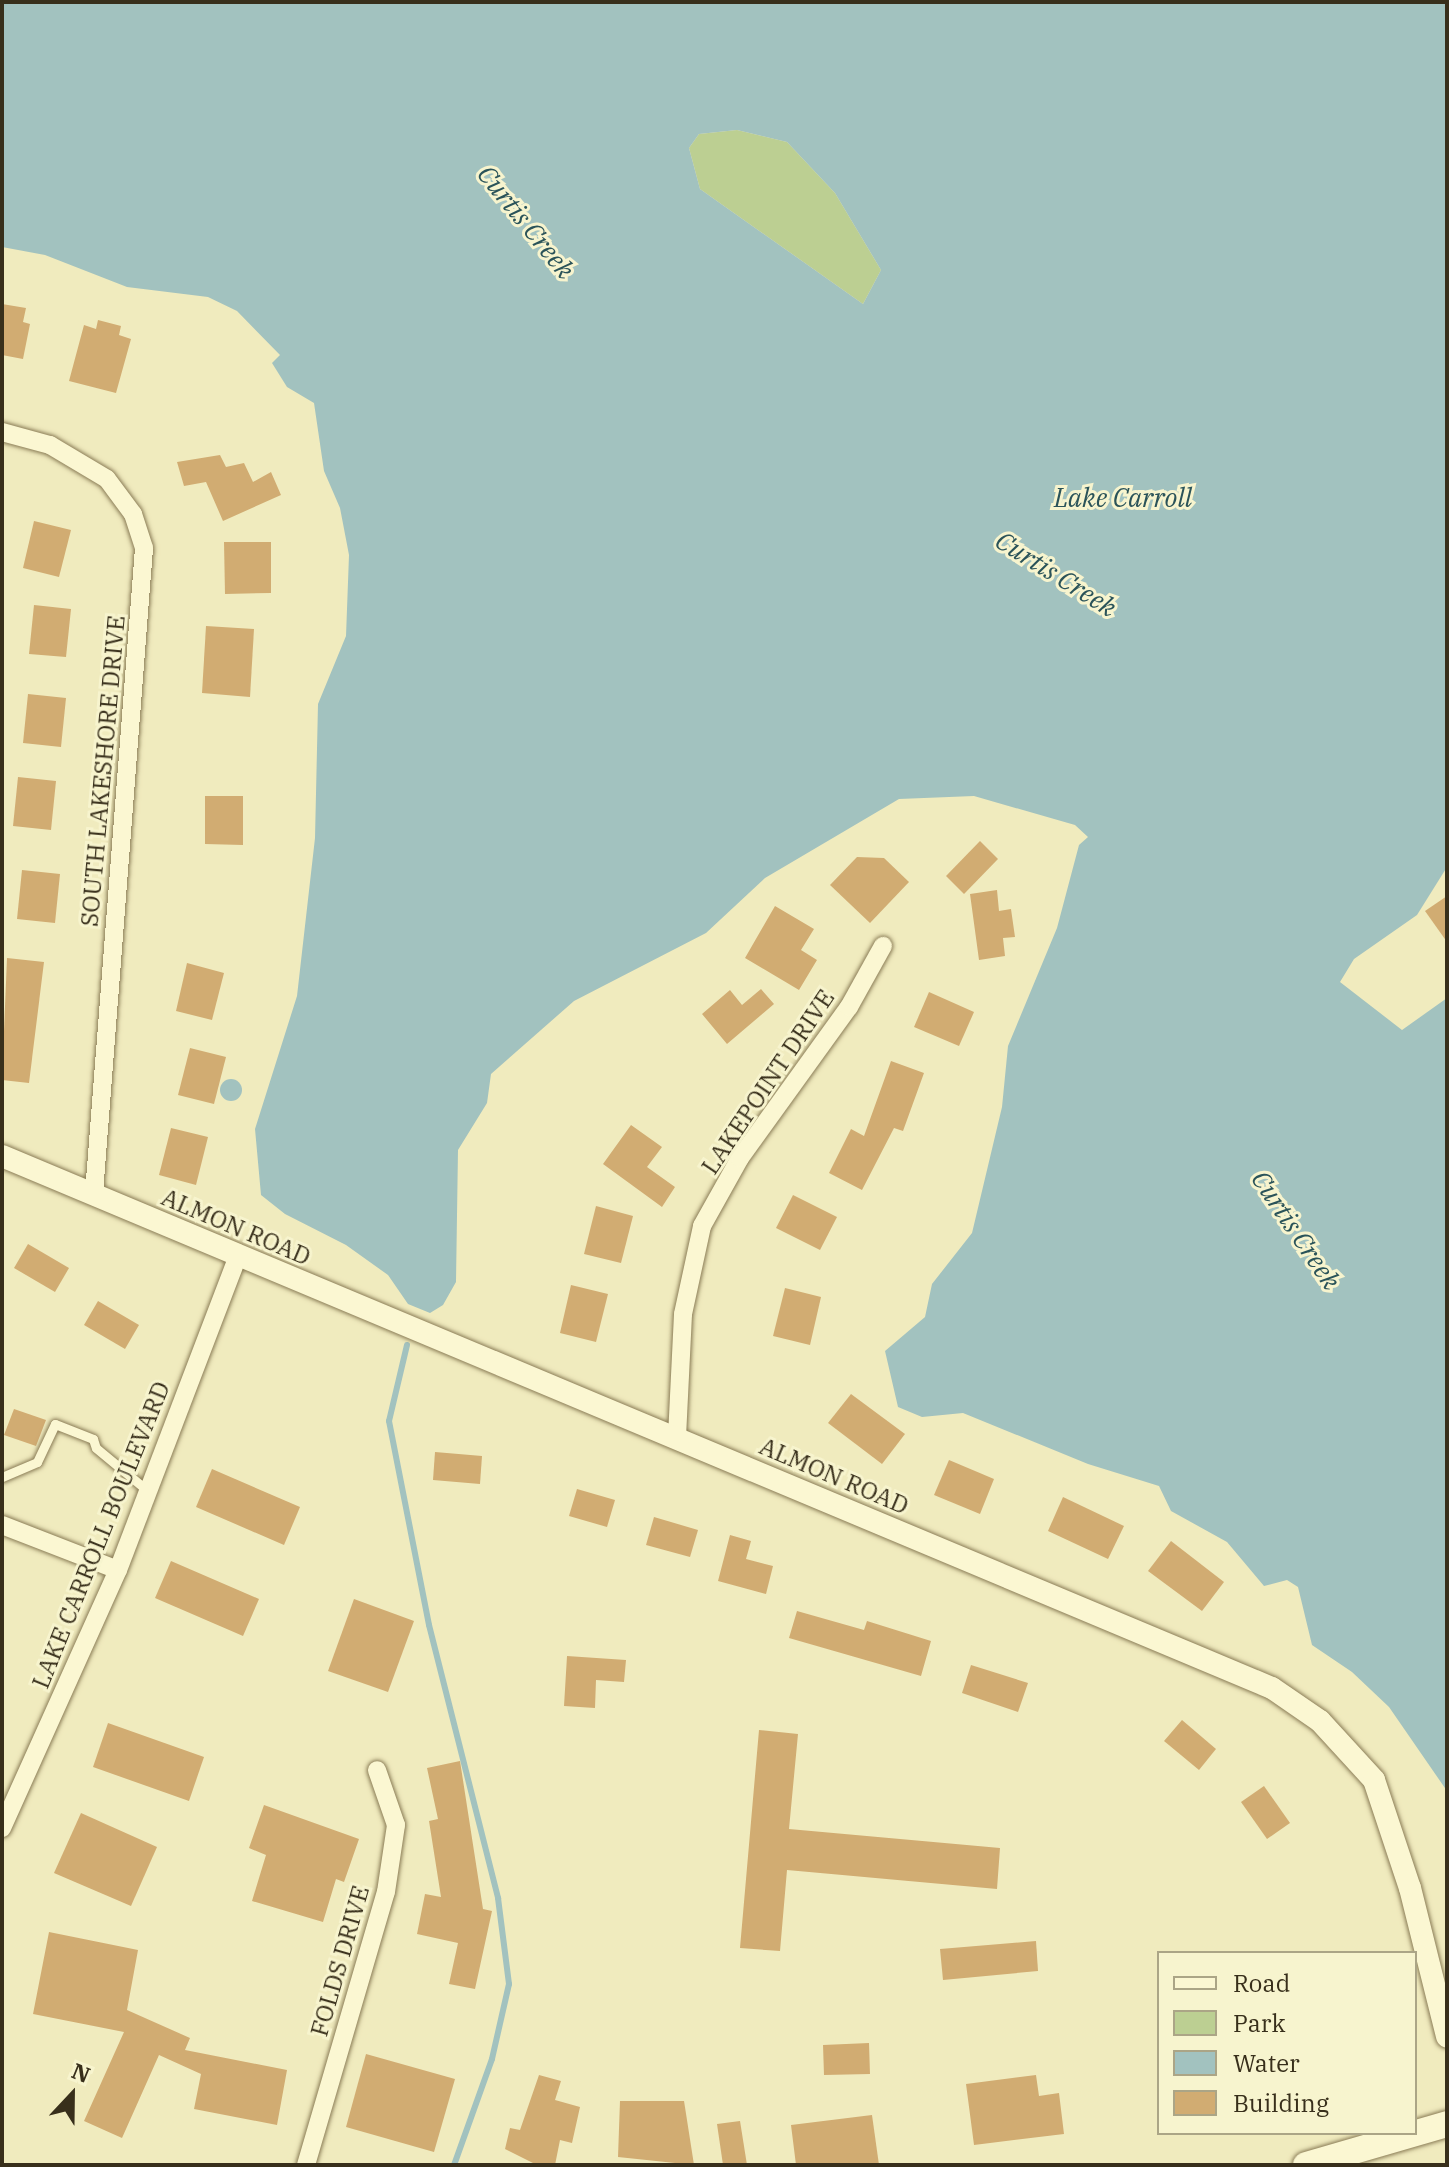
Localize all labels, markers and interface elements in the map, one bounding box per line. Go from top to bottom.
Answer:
water label: Curtis Creek [471,159,581,285]
water label: Lake Carroll [1054,482,1192,514]
water label: Curtis Creek [990,525,1122,623]
street label: SOUTH LAKESHORE DRIVE [75,614,131,928]
street label: LAKEPOINT DRIVE [696,984,840,1180]
water label: Curtis Creek [1245,1165,1347,1295]
street label: ALMON ROAD [157,1183,315,1271]
street label: LAKE CARROLL BOULEVARD [26,1377,176,1693]
street label: ALMON ROAD [755,1432,913,1520]
street label: FOLDS DRIVE [305,1882,375,2040]
legend [1157,1951,1417,2135]
text: Road [1233,1967,1290,1999]
text: Park [1233,2007,1285,2039]
text: Water [1233,2047,1300,2079]
north arrow [32,2055,112,2135]
text: N [68,2056,95,2089]
text: Building [1233,2087,1329,2119]

